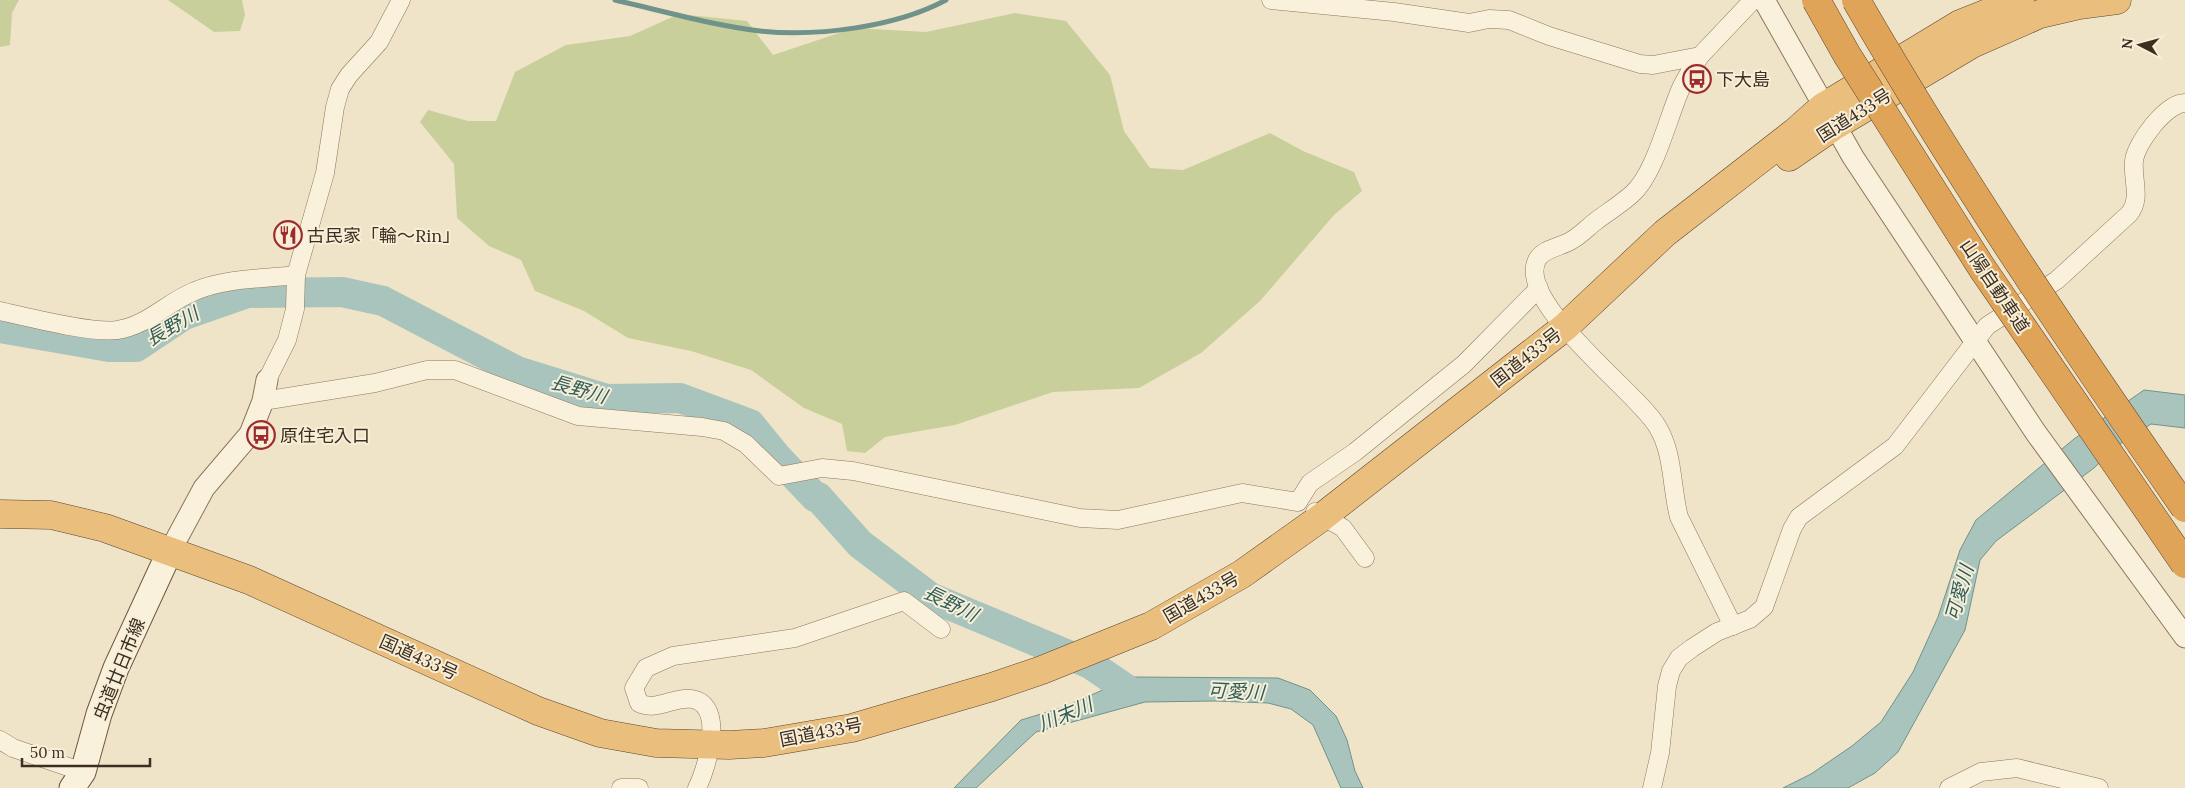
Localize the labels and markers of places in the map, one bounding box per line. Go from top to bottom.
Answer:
bus stop icon: 下大島 [1682,64,1712,94]
place label: 下大島 [1716,68,1770,91]
restaurant icon: 古民家「輪～Rin」 [273,220,303,250]
place label: 古民家「輪～Rin」 [307,224,460,247]
bus stop icon: 原住宅入口 [246,420,276,450]
place label: 原住宅入口 [280,424,370,447]

